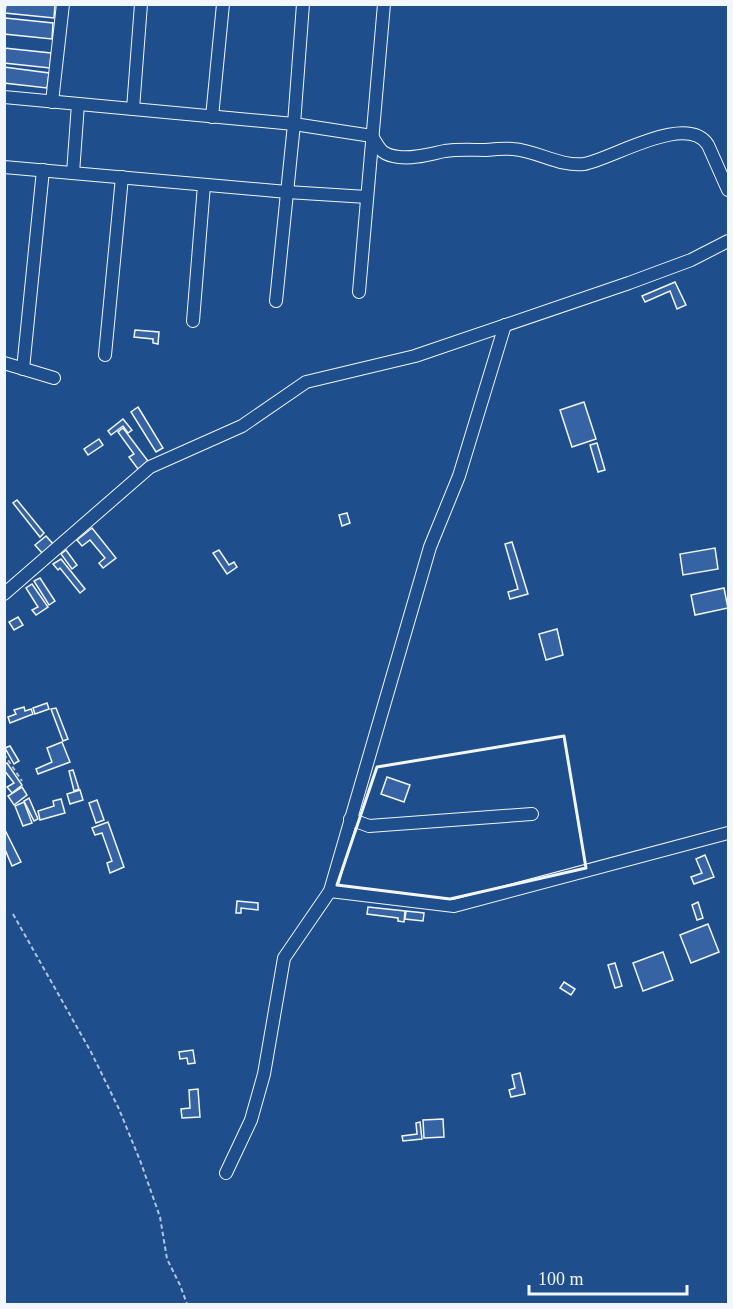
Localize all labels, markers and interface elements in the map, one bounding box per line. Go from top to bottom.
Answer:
scale bar [529,1258,686,1296]
text: 100 m [538,1269,584,1289]

